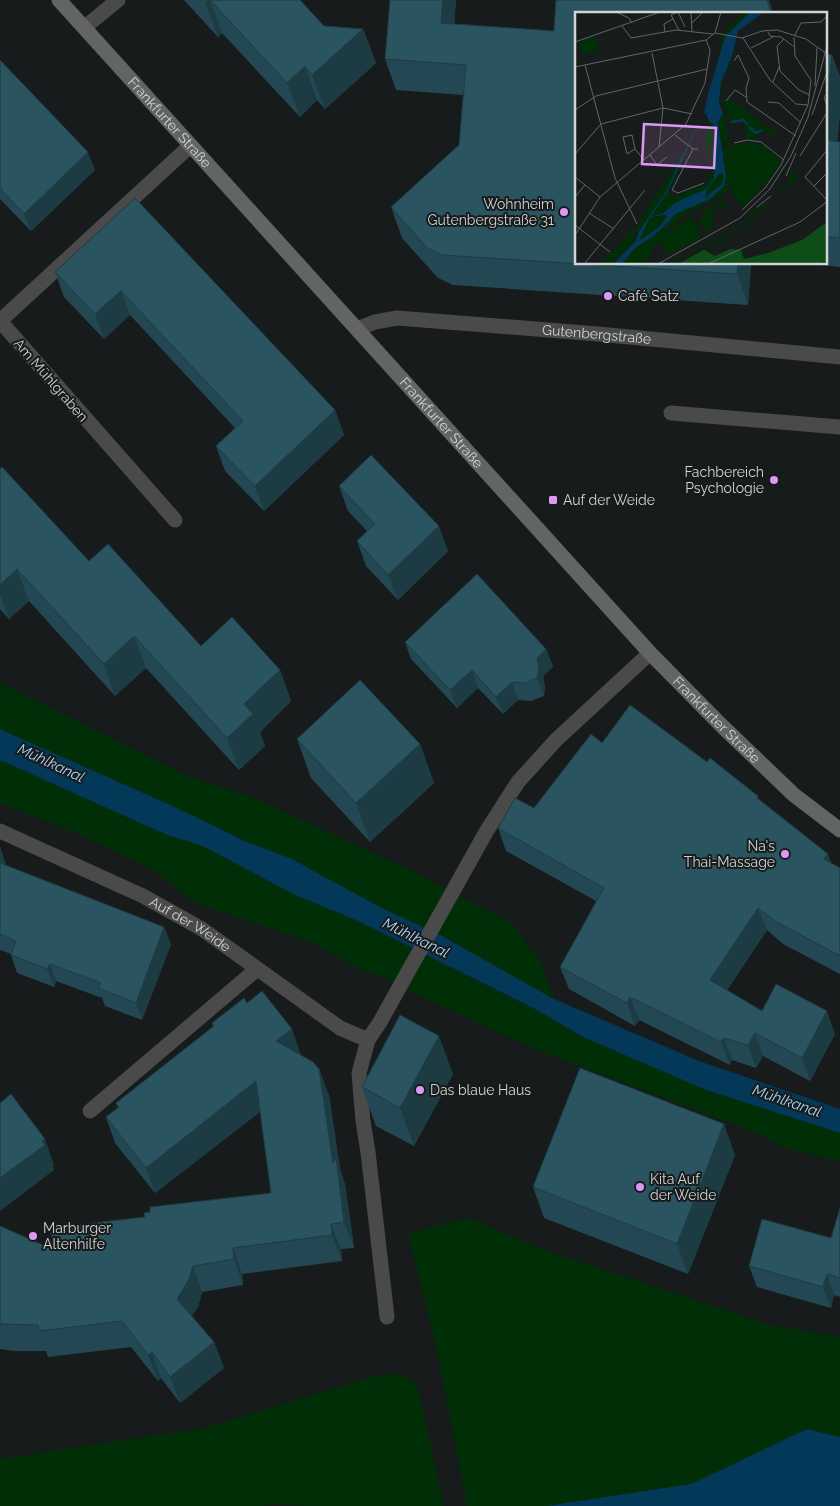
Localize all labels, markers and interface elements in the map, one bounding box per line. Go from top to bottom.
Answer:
inset map [575,12,828,265]
street label: Frankfurter Straße [125,74,215,171]
place label: Wohnheim Gutenbergstraße 31 [428,196,554,228]
marker: Wohnheim Gutenbergstraße 31 [558,206,570,218]
place label: Café Satz [618,288,679,304]
marker: Café Satz [602,290,614,302]
street label: Gutenbergstraße [541,322,652,347]
street label: Am Mühlgraben [11,335,91,425]
street label: Frankfurter Straße [397,374,486,471]
place label: Fachbereich Psychologie [685,464,764,496]
marker: Fachbereich Psychologie [768,474,780,486]
place label: Auf der Weide [563,492,655,508]
marker: Auf der Weide [547,494,559,506]
street label: Frankfurter Straße [670,673,764,766]
water label: Mühlkanal [15,740,87,786]
place label: Na's Thai-Massage [684,838,775,870]
marker: Na's Thai-Massage [779,848,791,860]
street label: Auf der Weide [147,893,234,955]
water label: Mühlkanal [380,914,452,962]
water label: Mühlkanal [750,1081,824,1121]
place label: Das blaue Haus [430,1082,531,1098]
marker: Das blaue Haus [414,1084,426,1096]
place label: Kita Auf der Weide [650,1171,717,1203]
marker: Kita Auf der Weide [634,1181,646,1193]
place label: Marburger Altenhilfe [43,1220,111,1252]
marker: Marburger Altenhilfe [27,1230,39,1242]

